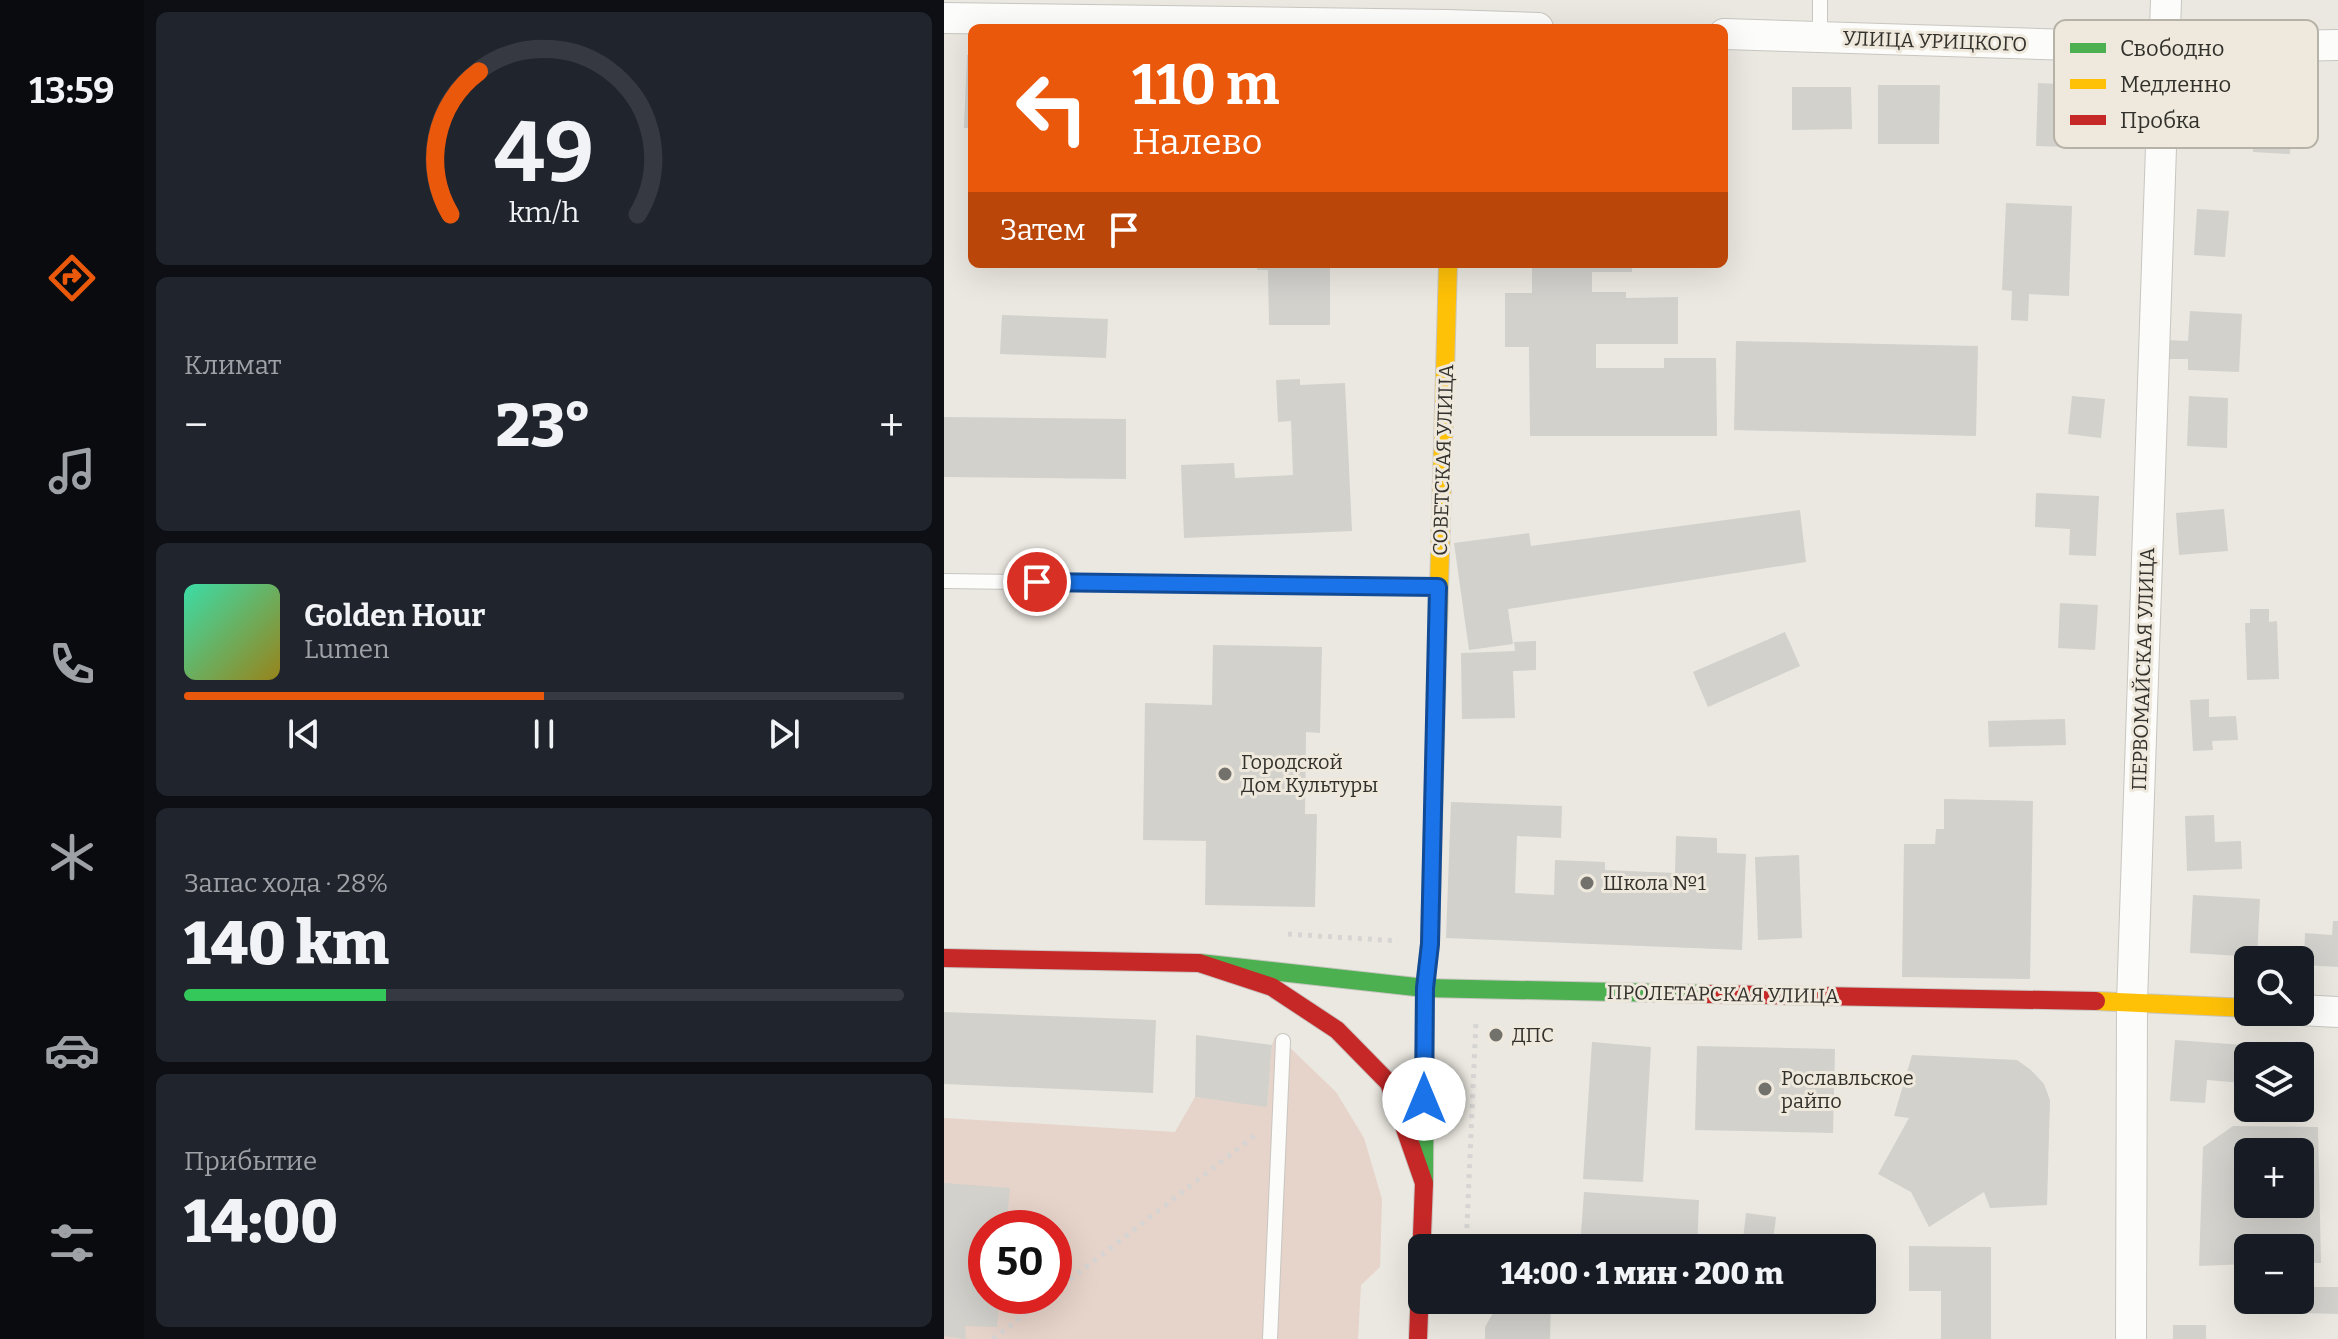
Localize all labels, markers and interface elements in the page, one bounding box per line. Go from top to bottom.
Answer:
legend [2054,20,2318,148]
street label: УЛИЦА УРИЦКОГО [1842,26,2028,56]
text: Свободно [2120,35,2224,62]
text: 110 m [1132,52,1279,119]
icon: left [1000,56,1104,160]
text: 13:59 [29,69,115,113]
text: Медленно [2120,71,2231,98]
text: 49 [494,102,594,202]
text: Пробка [2120,107,2200,134]
text: Налево [1132,120,1263,164]
text: km/h [509,195,580,230]
icon: arrive [1102,208,1146,252]
text: Затем [1000,212,1086,248]
icon: directions [44,250,100,306]
text: Климат [184,350,281,381]
street label: СОВЕТСКАЯ УЛИЦА [1428,363,1458,556]
text: 23° [496,390,591,462]
text: − [184,399,208,452]
text: + [879,399,904,452]
icon: music [44,443,100,499]
street label: ПЕРВОМАЙСКАЯ УЛИЦА [2127,546,2159,791]
pin [1003,548,1071,616]
icon: arrive [1015,560,1059,604]
text: Golden Hour [304,598,485,634]
text: Lumen [304,634,390,665]
icon: phone [44,636,100,692]
icon: previous [282,712,326,756]
icon: pause [522,712,566,756]
icon: next [762,712,806,756]
place label: Городской Дом Культуры [1241,750,1378,797]
marker: Городской Дом Культуры [1216,765,1234,783]
icon: climate [44,829,100,885]
text: Запас хода · 28% [184,868,388,899]
place label: Школа №1 [1603,871,1706,895]
marker: Школа №1 [1578,874,1596,892]
text: 140 km [184,908,389,980]
map controls [2234,946,2314,1314]
button: search [2234,946,2314,1026]
street label: ПРОЛЕТАРСКАЯ УЛИЦА [1607,980,1840,1008]
icon: car [44,1022,100,1078]
place label: ДПС [1512,1023,1554,1047]
marker: ДПС [1487,1026,1505,1044]
button: layers [2234,1042,2314,1122]
position arrow [1382,1057,1466,1141]
place label: Рославльское райпо [1781,1066,1914,1113]
marker: Рославльское райпо [1756,1080,1774,1098]
button: + [2234,1138,2314,1218]
text: Прибытие [184,1146,317,1177]
text: 14:00 [184,1186,338,1258]
speed limit sign: 50 [968,1210,1072,1314]
icon: filters [44,1215,100,1271]
button: − [2234,1234,2314,1314]
text: 14:00 · 1 мин · 200 m [1501,1256,1783,1292]

